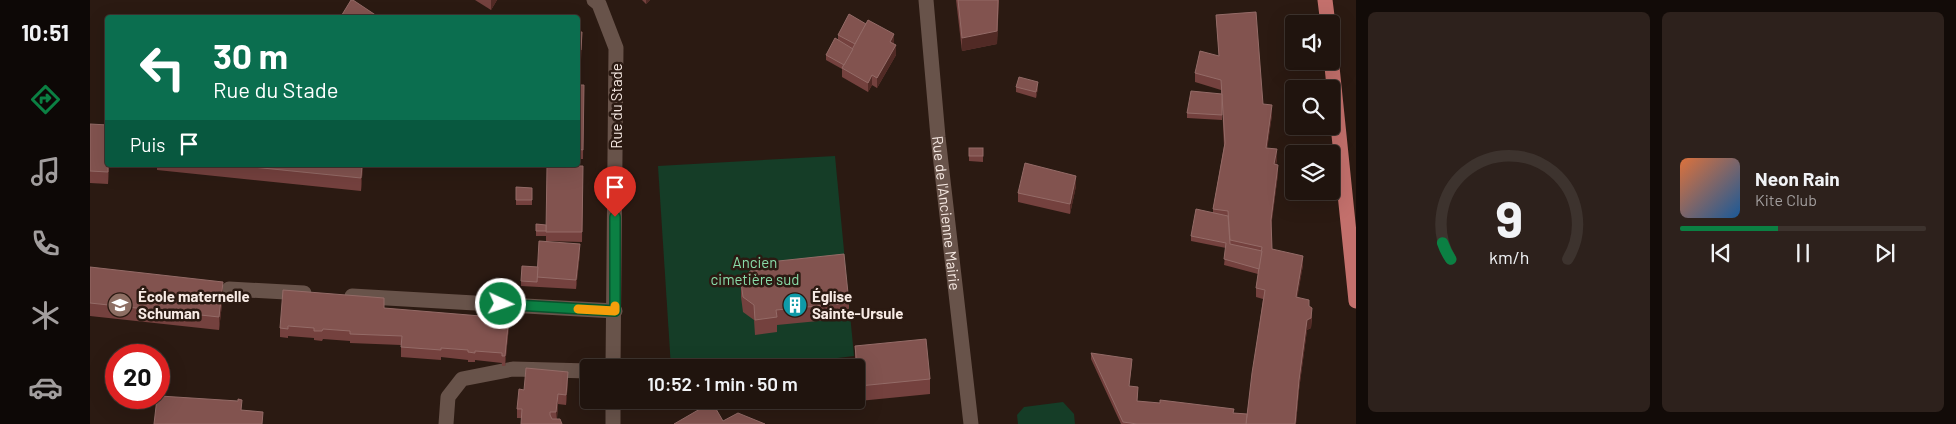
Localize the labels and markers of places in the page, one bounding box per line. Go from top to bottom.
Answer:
pin [594,166,636,217]
place label: École maternelle Schuman [138,287,250,322]
place label: Église Sainte-Ursule [812,287,903,322]
school or university icon: École maternelle Schuman [107,292,133,318]
building icon: Église Sainte-Ursule [782,292,808,318]

